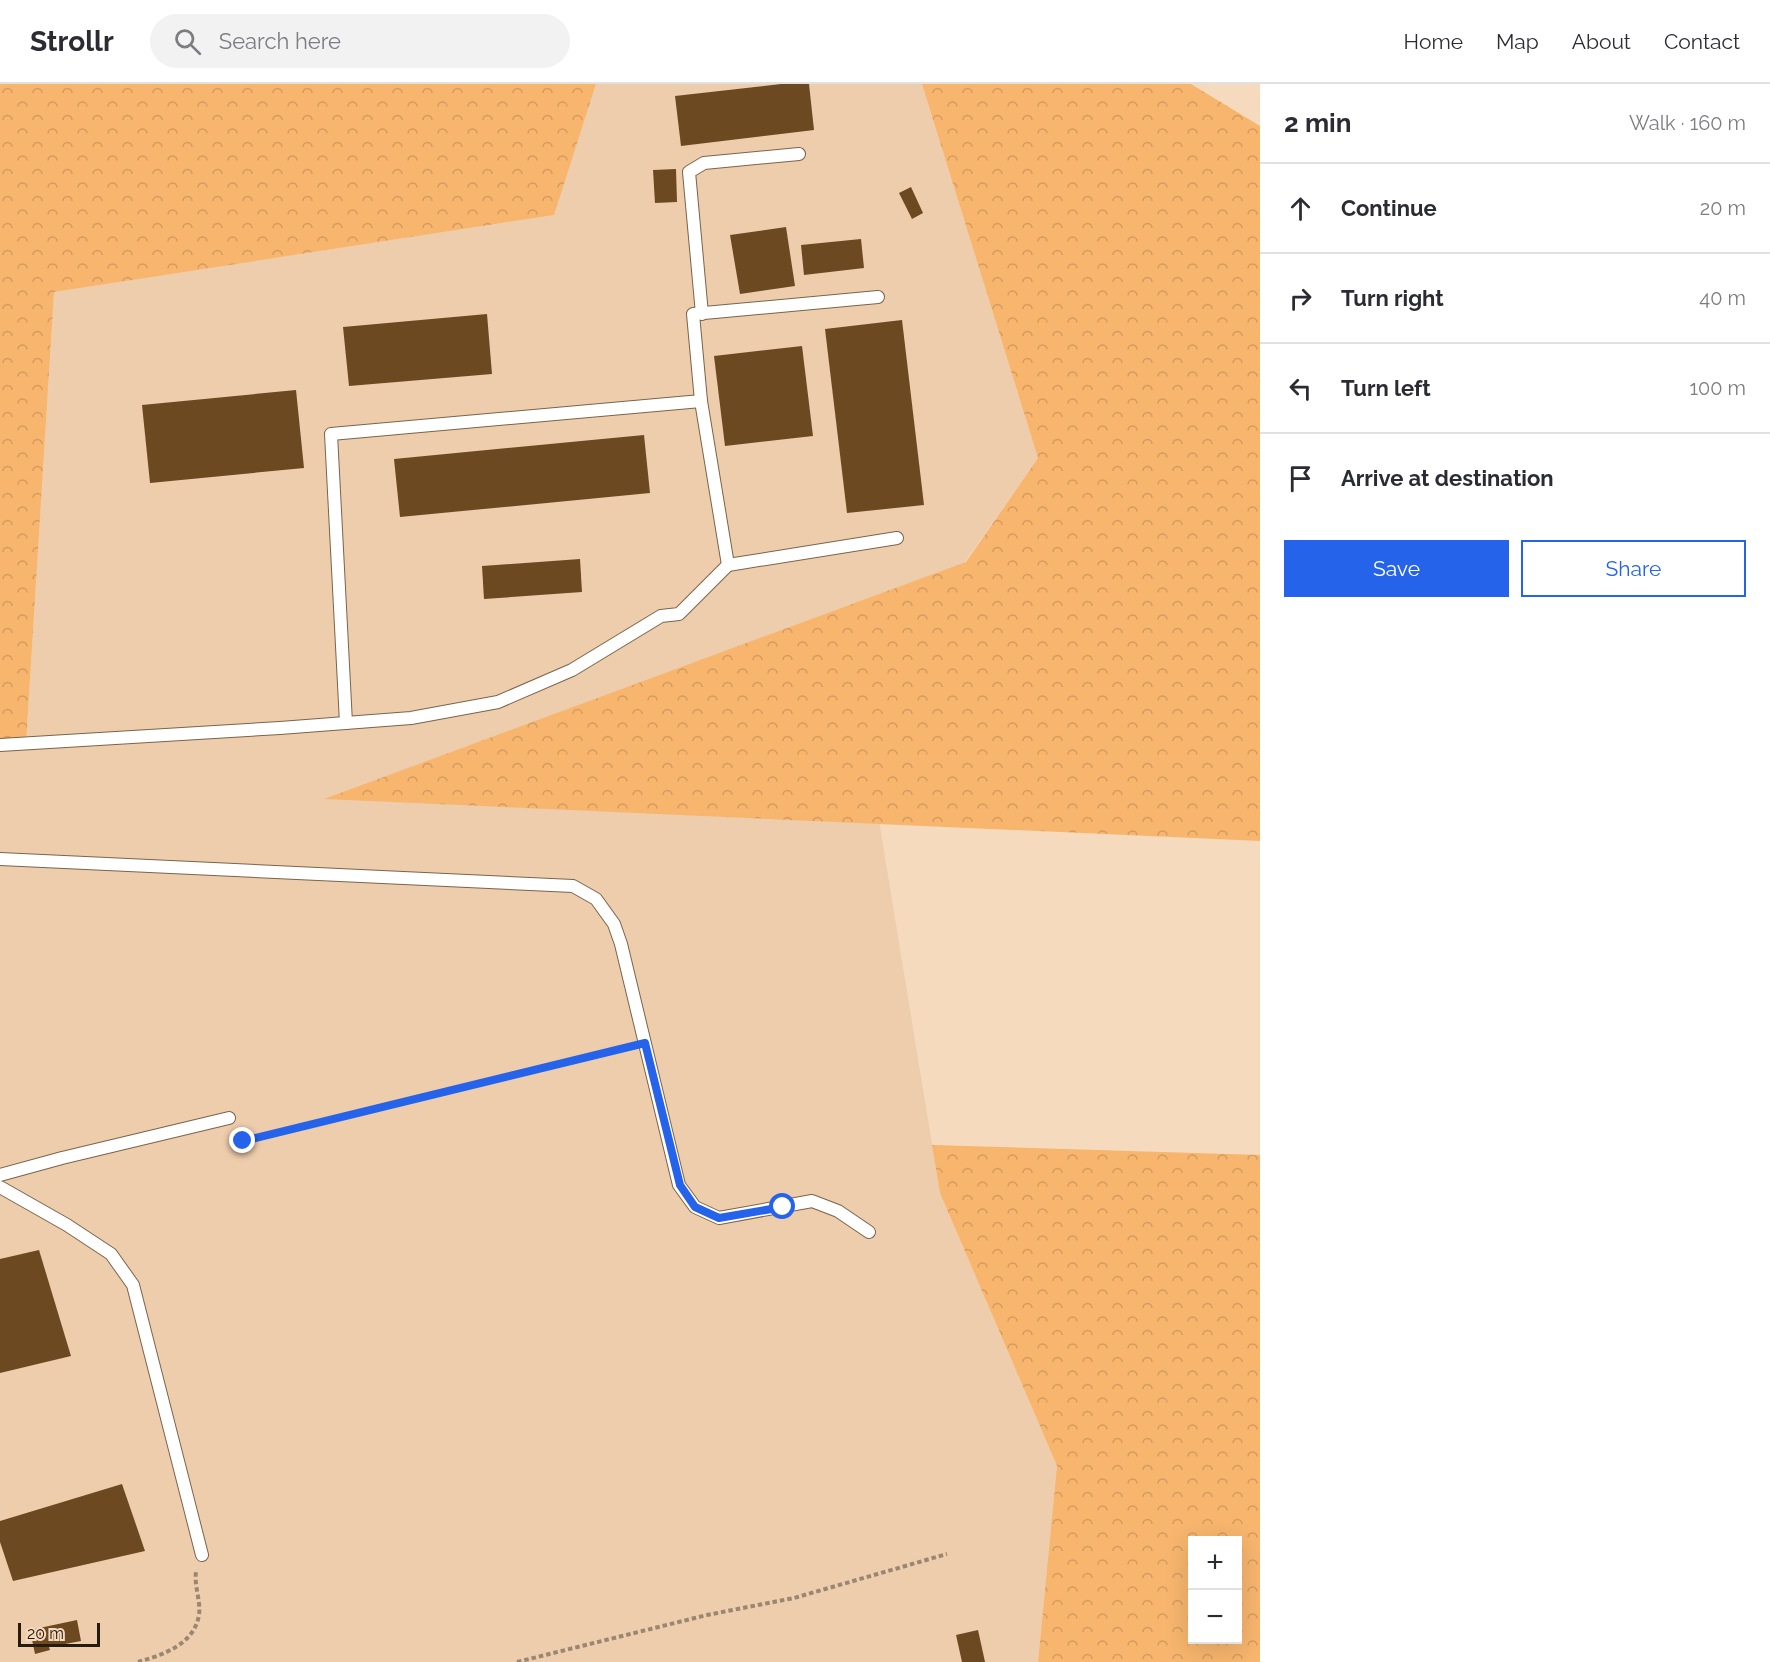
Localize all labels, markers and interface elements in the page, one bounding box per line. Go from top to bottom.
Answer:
search box [150,14,570,68]
text: Strollr [30,25,114,58]
icon: search [171,25,204,58]
text: Search here [219,28,341,54]
text: Home [1404,29,1463,54]
text: Map [1496,29,1539,54]
text: About [1572,29,1631,54]
text: Contact [1664,29,1740,54]
text: 2 min [1284,108,1351,138]
text: Walk · 160 m [1629,111,1746,135]
icon: ahead [1284,192,1317,225]
text: Continue [1341,195,1437,221]
text: 20 m [1700,196,1746,220]
icon: right [1284,282,1317,315]
text: Turn right [1341,285,1444,311]
text: 40 m [1699,286,1746,310]
icon: left [1284,372,1317,405]
text: Turn left [1341,375,1431,401]
text: 100 m [1689,376,1746,400]
icon: arrive [1284,462,1317,495]
text: Arrive at destination [1341,465,1554,491]
button: Save [1284,540,1509,597]
button: Share [1521,540,1746,597]
route end [229,1127,255,1153]
route start [769,1193,795,1219]
map controls [1188,1536,1242,1644]
button: + [1188,1536,1242,1590]
button: − [1188,1590,1242,1644]
scale bar [18,1620,100,1648]
text: 20 m [27,1624,64,1643]

